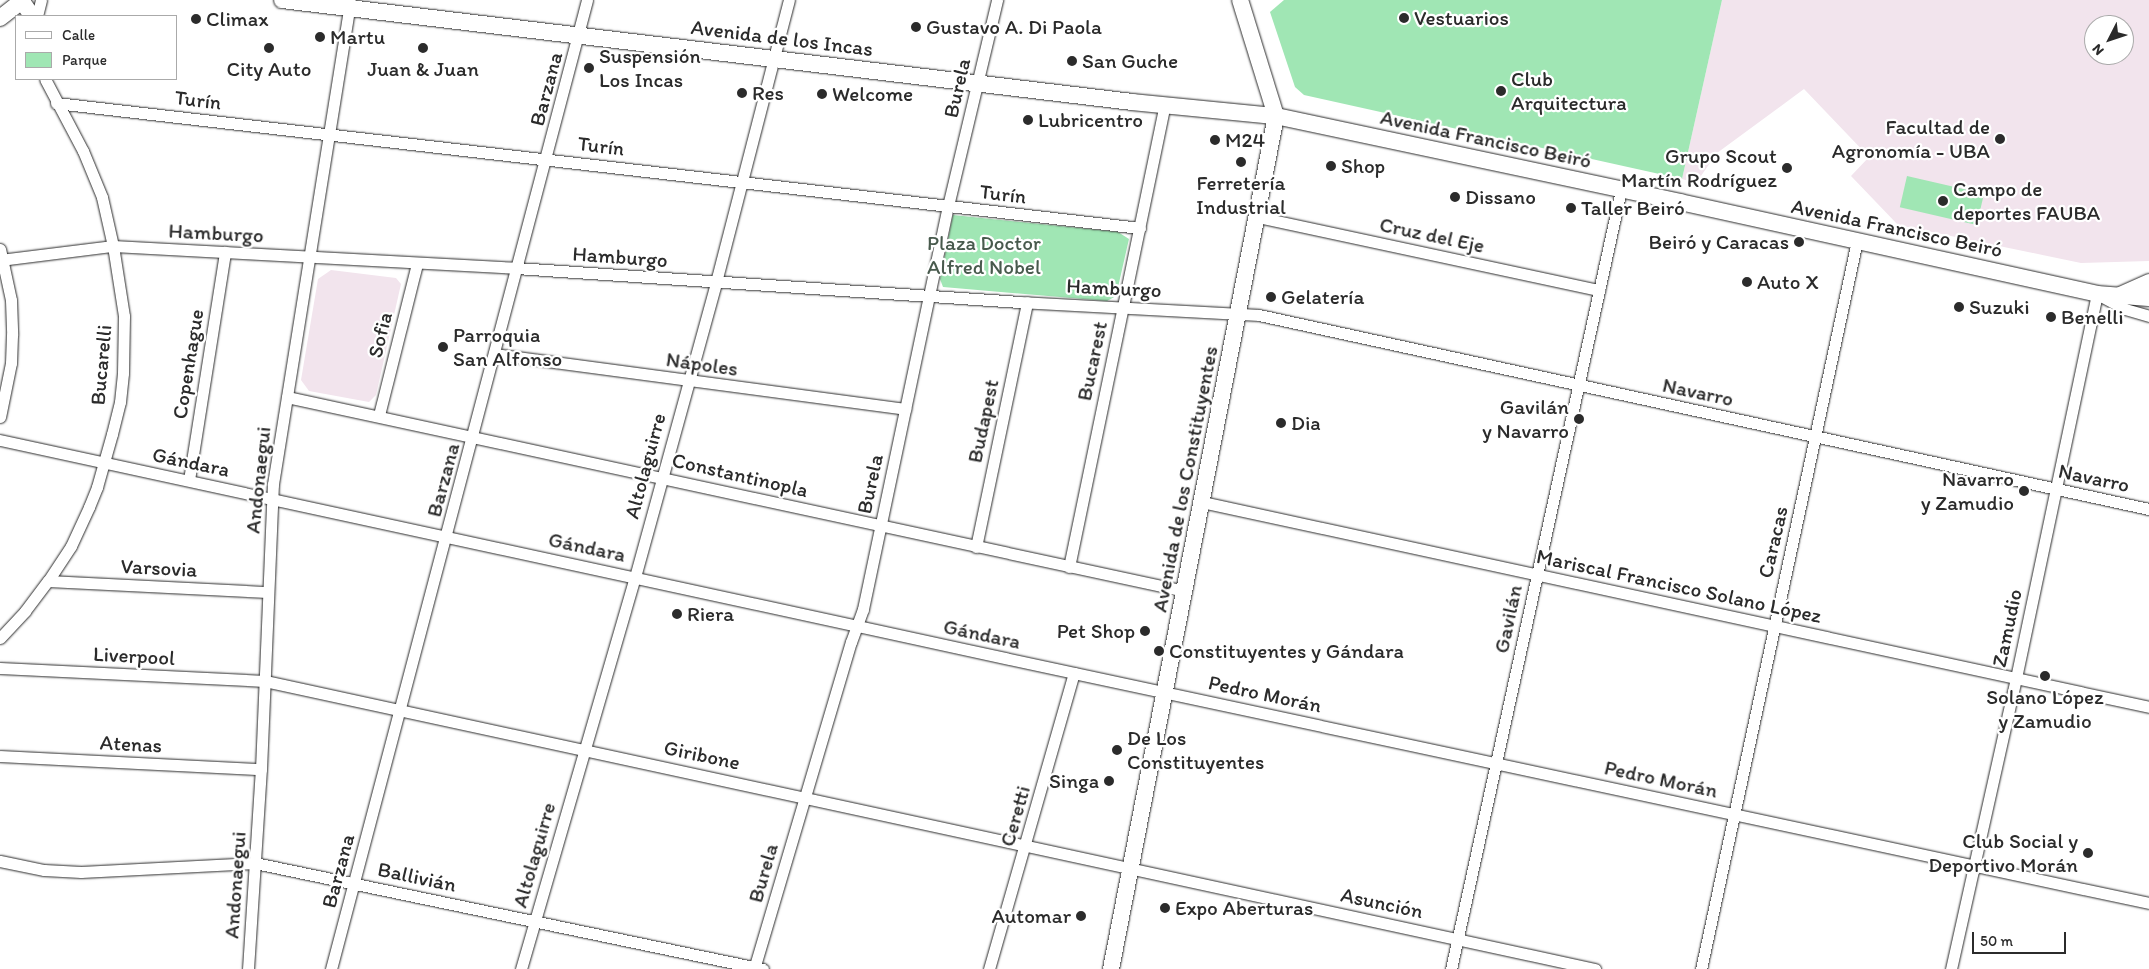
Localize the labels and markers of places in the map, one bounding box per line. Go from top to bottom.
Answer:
place label: Vestuarios [1414,5,1509,31]
place label: Climax [206,6,268,32]
marker: Vestuarios [1398,12,1410,24]
marker: Climax [190,13,202,25]
place label: Gustavo A. Di Paola [926,14,1102,40]
marker: Gustavo A. Di Paola [910,21,922,33]
place label: Martu [330,24,385,50]
marker: Martu [314,31,326,43]
marker: City Auto [263,42,275,54]
marker: Juan & Juan [417,42,429,54]
place label: Suspensión Los Incas [599,43,701,93]
place label: San Guche [1082,48,1178,74]
marker: San Guche [1066,55,1078,67]
place label: City Auto [227,56,311,82]
place label: Juan & Juan [368,56,478,82]
marker: Suspensión Los Incas [583,62,595,74]
place label: Club Arquitectura [1511,66,1626,116]
place label: Res [752,80,784,106]
place label: Welcome [832,81,913,107]
marker: Club Arquitectura [1495,85,1507,97]
marker: Res [736,87,748,99]
marker: Welcome [816,88,828,100]
place label: Lubricentro [1038,107,1143,133]
marker: Lubricentro [1022,114,1034,126]
place label: Facultad de Agronomía - UBA [1832,114,1990,164]
place label: M24 [1225,127,1265,153]
marker: Facultad de Agronomía - UBA [1994,133,2006,145]
marker: M24 [1209,134,1221,146]
place label: Grupo Scout Martín Rodríguez [1621,143,1777,193]
place label: Shop [1341,153,1385,179]
marker: Ferretería Industrial [1235,156,1247,168]
marker: Shop [1325,160,1337,172]
marker: Grupo Scout Martín Rodríguez [1781,162,1793,174]
place label: Ferretería Industrial [1196,170,1286,220]
place label: Campo de deportes FAUBA [1953,176,2100,226]
place label: Dissano [1465,184,1536,210]
marker: Dissano [1449,191,1461,203]
place label: Taller Beiró [1581,195,1685,221]
marker: Campo de deportes FAUBA [1937,195,1949,207]
marker: Taller Beiró [1565,202,1577,214]
place label: Beiró y Caracas [1649,229,1789,255]
marker: Beiró y Caracas [1793,236,1805,248]
place label: Auto X [1757,269,1819,295]
marker: Auto X [1741,276,1753,288]
place label: Gelatería [1281,284,1364,310]
marker: Gelatería [1265,291,1277,303]
place label: Suzuki [1969,294,2030,320]
marker: Suzuki [1953,301,1965,313]
place label: Benelli [2061,304,2124,330]
marker: Benelli [2045,311,2057,323]
place label: Parroquia San Alfonso [453,322,562,372]
marker: Parroquia San Alfonso [437,341,449,353]
place label: Gavilán y Navarro [1482,394,1569,444]
place label: Dia [1291,410,1321,436]
marker: Gavilán y Navarro [1573,413,1585,425]
marker: Dia [1275,417,1287,429]
place label: Navarro y Zamudio [1920,466,2014,516]
marker: Navarro y Zamudio [2018,485,2030,497]
place label: Riera [687,601,734,627]
marker: Riera [671,608,683,620]
place label: Pet Shop [1057,618,1135,644]
marker: Pet Shop [1139,625,1151,637]
place label: Constituyentes y Gándara [1169,638,1404,664]
marker: Constituyentes y Gándara [1153,645,1165,657]
marker: Solano López y Zamudio [2039,670,2051,682]
place label: Solano López y Zamudio [1986,684,2104,734]
place label: De Los Constituyentes [1127,725,1264,775]
marker: De Los Constituyentes [1111,744,1123,756]
place label: Singa [1049,768,1099,794]
marker: Singa [1103,775,1115,787]
place label: Club Social y Deportivo Morán [1928,828,2078,878]
marker: Club Social y Deportivo Morán [2082,847,2094,859]
place label: Expo Aberturas [1175,895,1313,921]
marker: Expo Aberturas [1159,902,1171,914]
place label: Automar [991,903,1071,929]
marker: Automar [1075,910,1087,922]

